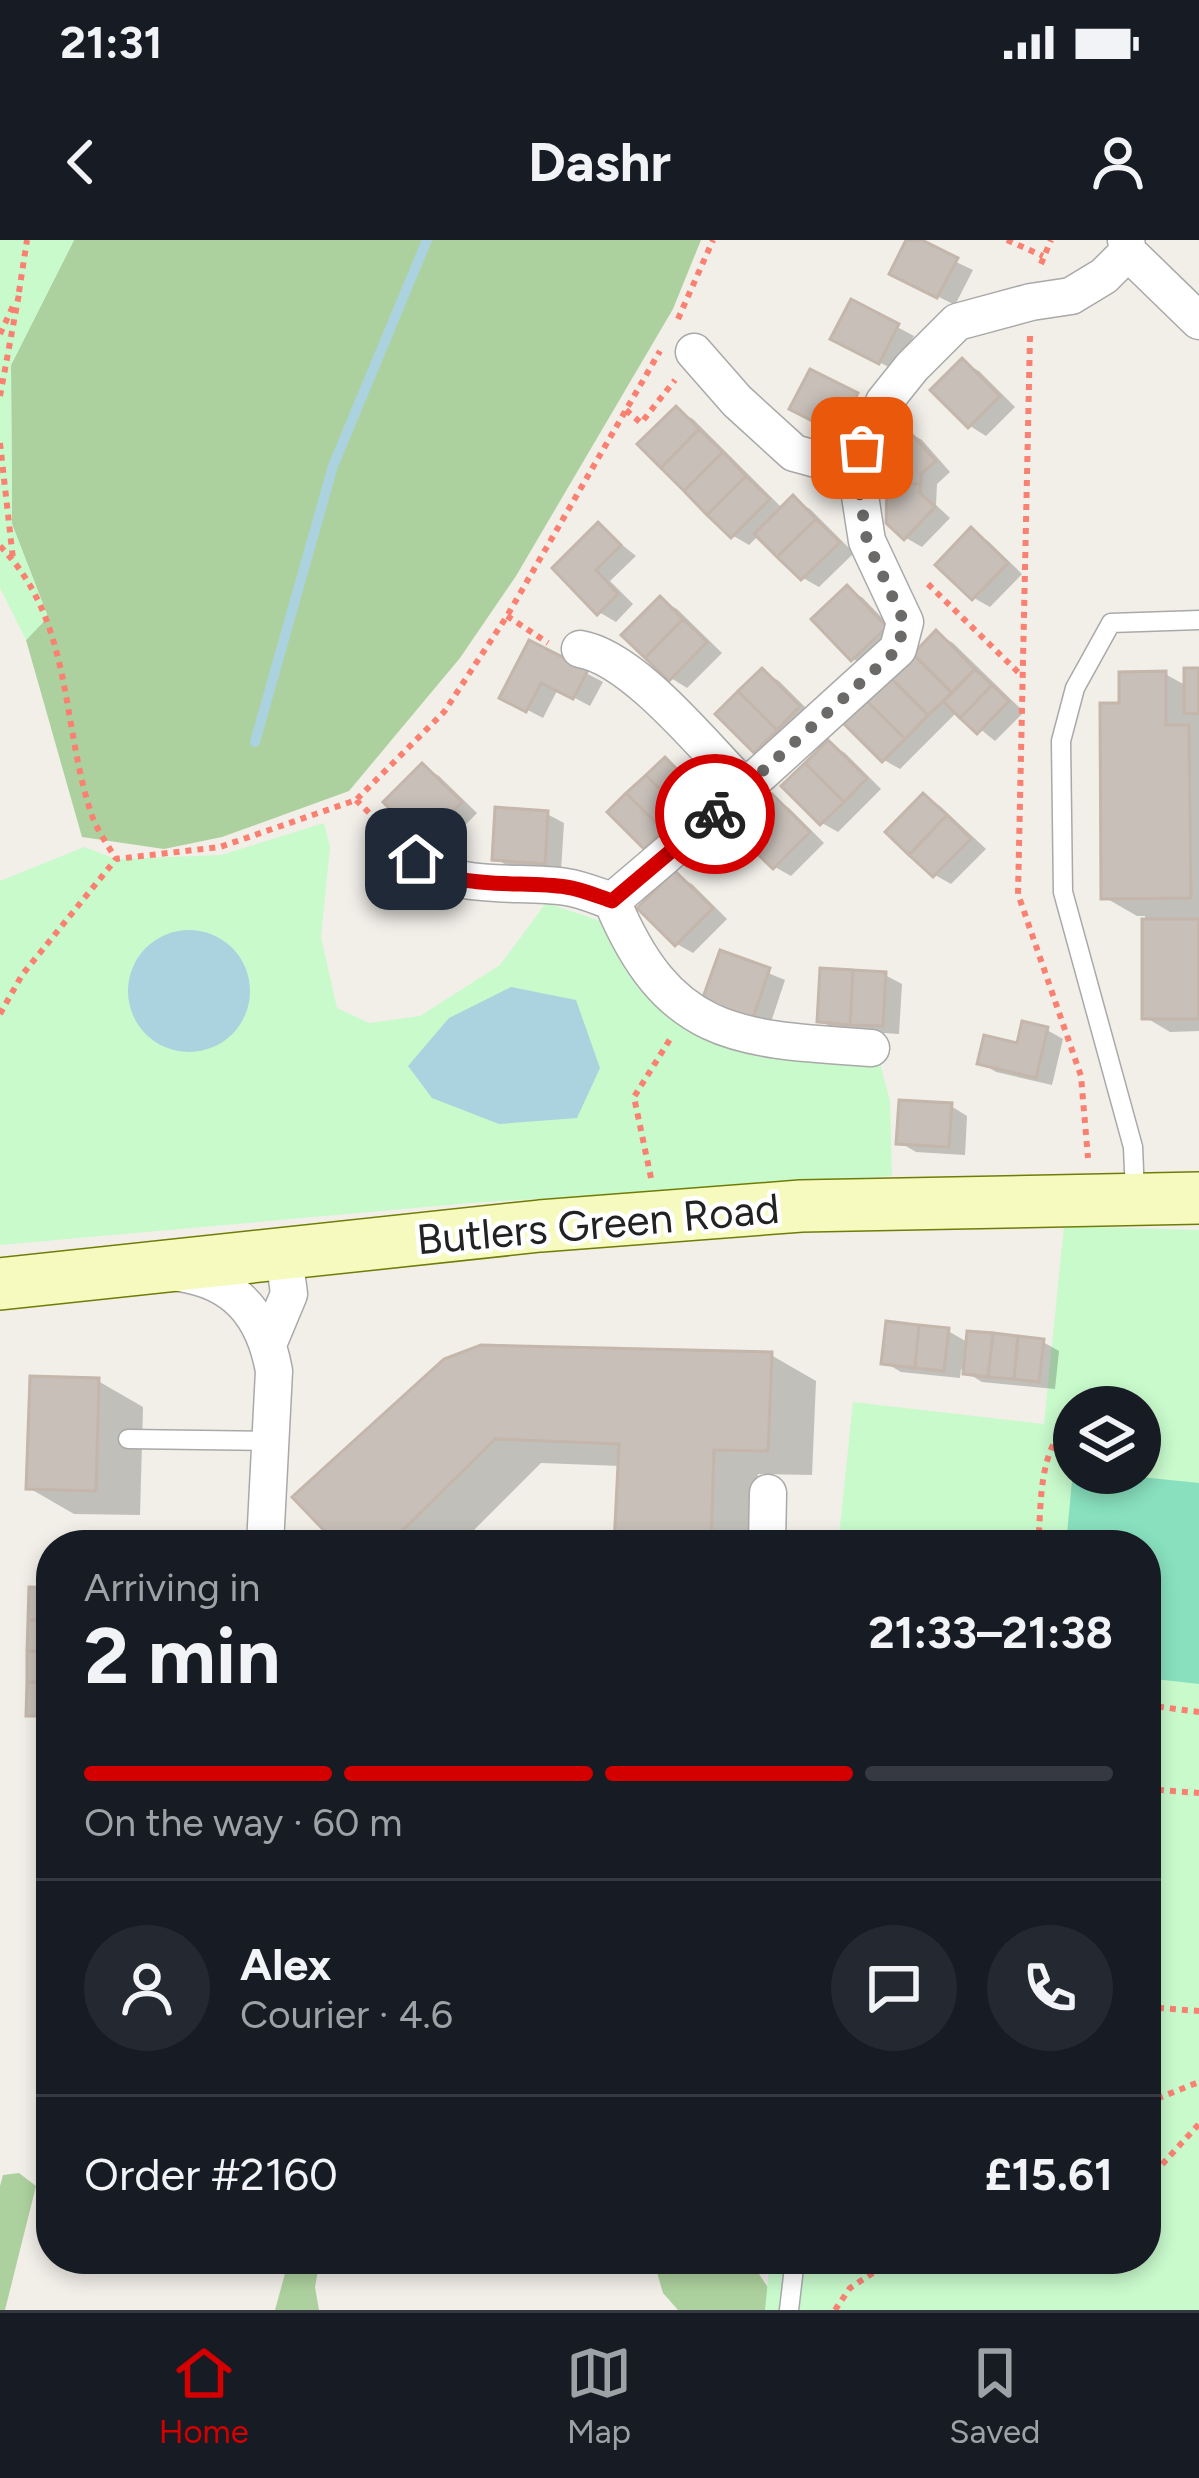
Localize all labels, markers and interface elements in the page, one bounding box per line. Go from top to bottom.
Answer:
text: 21:31 [60,15,163,69]
icon: back [48,129,114,195]
icon: person [1085,129,1151,195]
text: Dashr [528,130,671,195]
pin [811,397,913,499]
icon: bag [829,415,895,481]
courier [655,754,775,874]
icon: bike [682,781,748,847]
pin [365,808,467,910]
icon: home [383,826,449,892]
street label: Butlers Green Road [415,1183,781,1265]
map controls [1053,1386,1161,1494]
button: layers [1053,1386,1161,1494]
text: Arriving in [84,1564,260,1611]
text: 21:33–21:38 [868,1605,1113,1659]
text: 2 min [84,1609,280,1703]
text: On the way · 60 m [84,1799,402,1846]
button: person [84,1925,210,2051]
button: chat [831,1925,957,2051]
button: phone [987,1925,1113,2051]
text: Alex [240,1937,331,1991]
text: Courier · 4.6 [240,1991,453,2038]
text: Order #2160 [84,2147,338,2201]
text: £15.61 [985,2147,1113,2201]
tab: Home [159,2340,249,2451]
tab: Map [566,2340,632,2451]
tab: Saved [949,2340,1040,2451]

